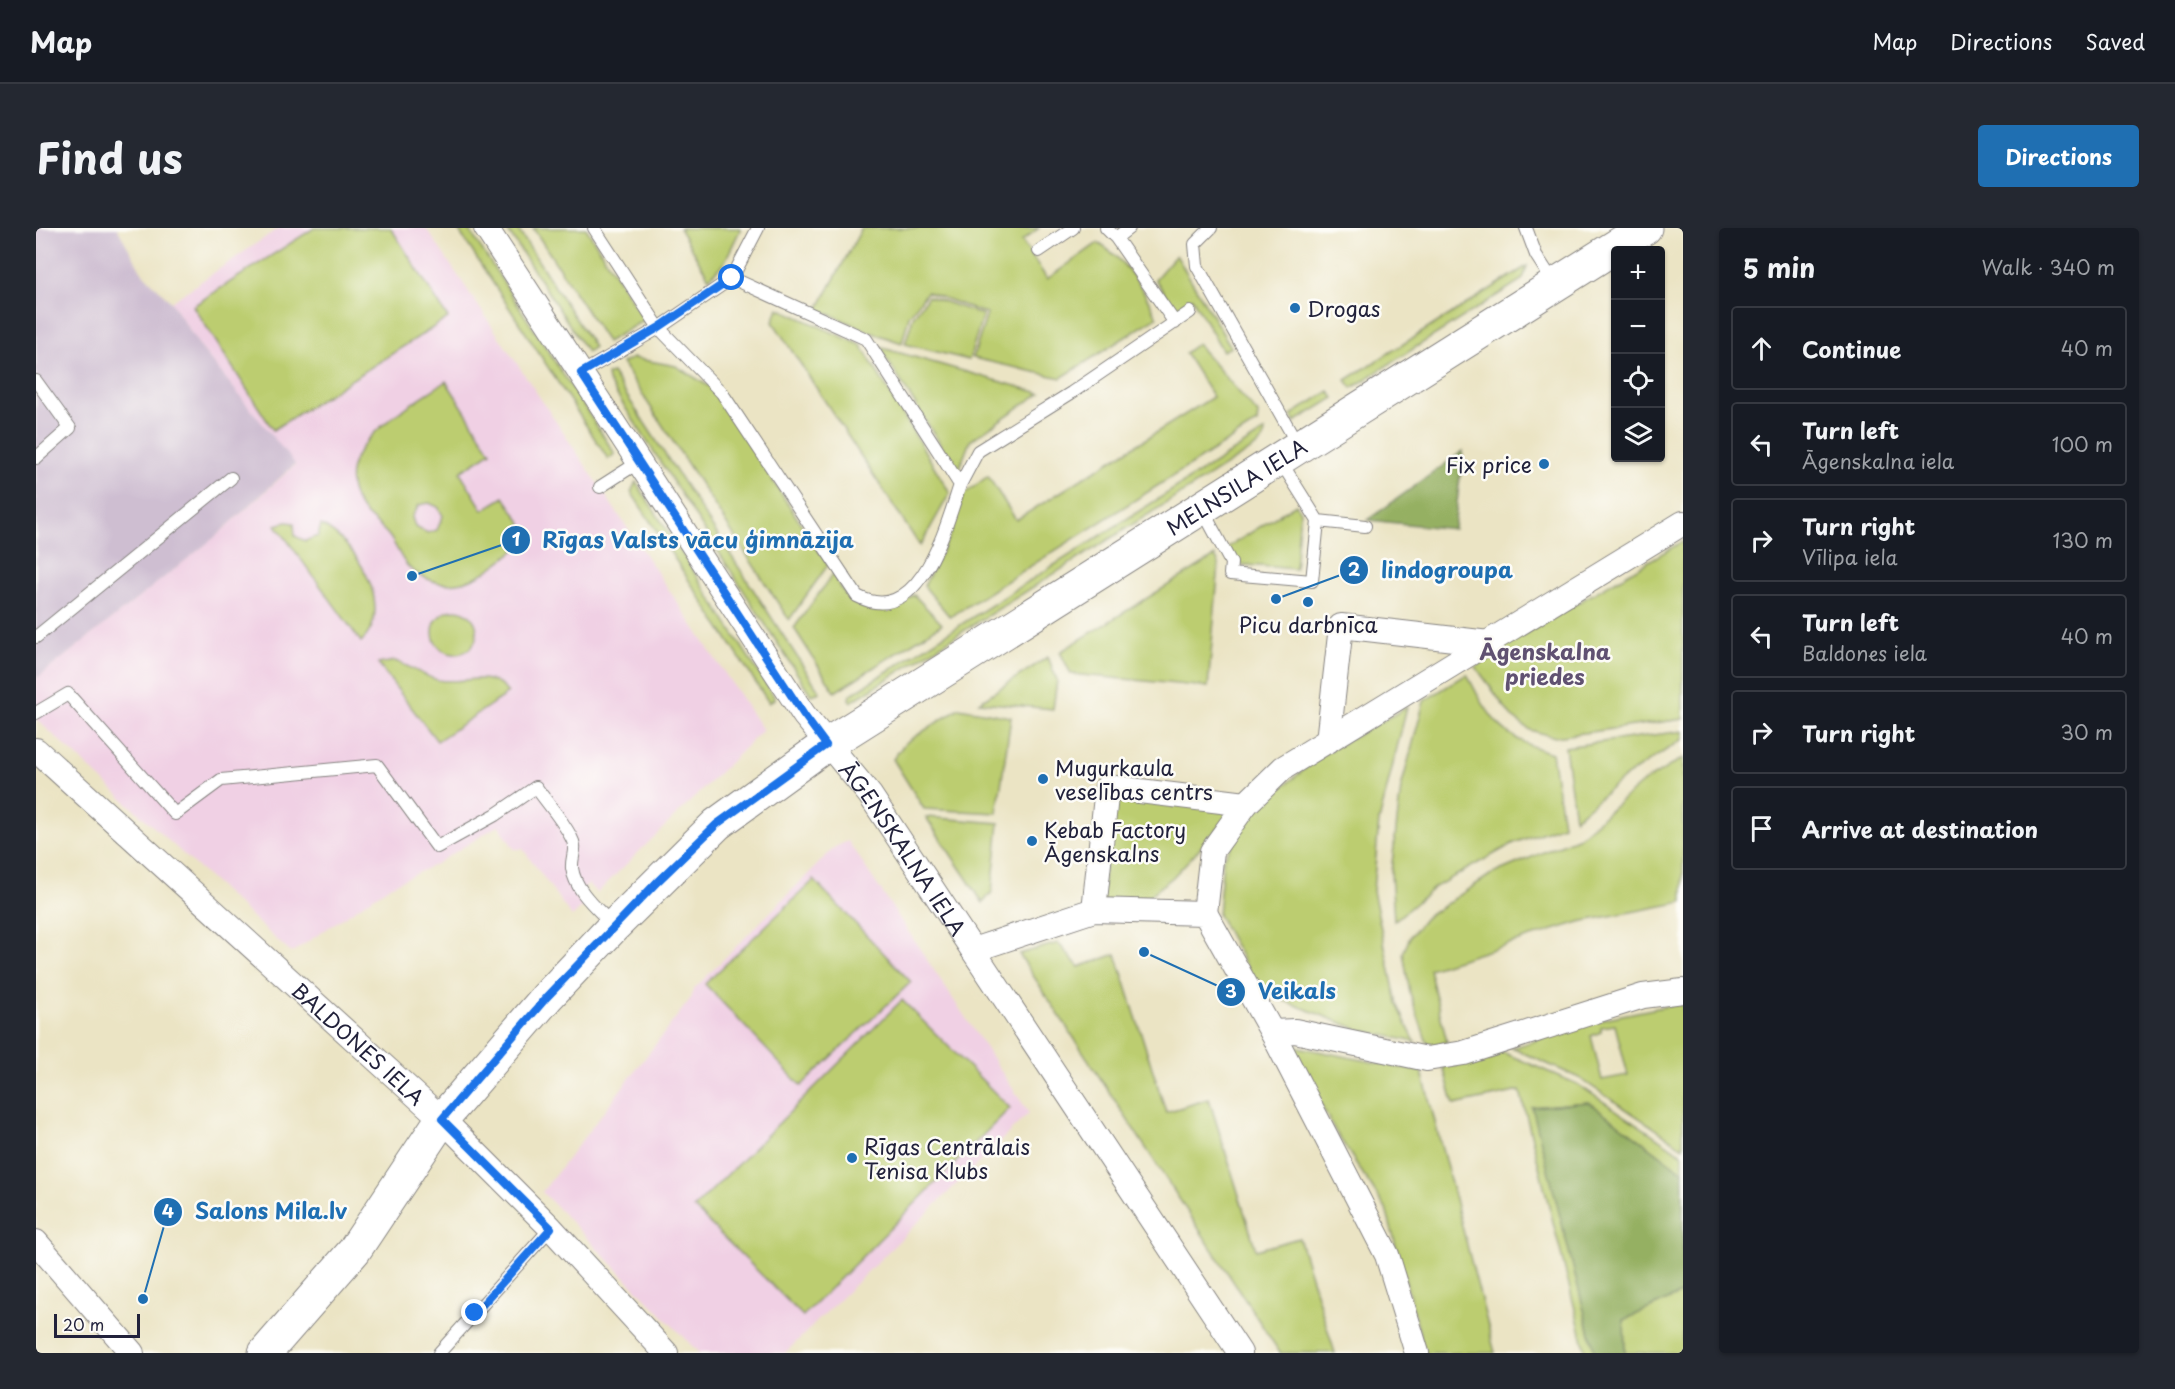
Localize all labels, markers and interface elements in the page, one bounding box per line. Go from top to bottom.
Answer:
text: Map [30,20,92,63]
text: Map [1872,25,1917,57]
text: Directions [1950,25,2052,57]
text: Saved [2085,25,2145,57]
text: Find us [36,125,183,188]
button: Directions [1978,125,2139,187]
map controls [1611,246,1665,462]
button: + [1611,246,1665,300]
text: 5 min [1743,248,1815,287]
text: Walk · 340 m [1982,252,2115,282]
route start [718,264,744,290]
place label: Drogas [1307,292,1380,324]
button: − [1611,300,1665,354]
marker: Drogas [1288,301,1302,315]
icon: ahead [1745,332,1778,365]
text: Continue [1802,332,1901,365]
text: 40 m [2061,333,2113,363]
button: locate [1611,354,1665,408]
button: layers [1611,408,1665,462]
text: Turn left [1802,413,1899,446]
icon: left [1745,428,1778,461]
text: 100 m [2052,429,2113,459]
street label: MELNSILA IELA [1159,430,1313,543]
text: Āgenskalna iela [1802,446,1954,476]
place label: Fix price [1446,448,1532,480]
marker: Fix price [1537,457,1551,471]
text: Turn right [1802,509,1915,542]
callout: Rīgas Valsts vācu ģimnāzija [501,520,865,560]
text: Rīgas Valsts vācu ģimnāzija [542,522,854,555]
icon: right [1745,524,1778,557]
text: 1 [512,525,521,552]
text: 130 m [2053,525,2113,555]
text: Vīlipa iela [1802,542,1898,572]
callout: lindogroupa [1339,550,1525,590]
text: lindogroupa [1381,552,1513,585]
text: 2 [1348,555,1361,582]
marker: Picu darbnīca [1301,595,1315,609]
text: Turn left [1802,605,1899,638]
place label: Picu darbnīca [1238,608,1378,640]
icon: left [1745,620,1778,653]
text: 40 m [2061,621,2113,651]
district label: Āgenskalna priedes [1479,634,1611,692]
text: Baldones iela [1802,638,1927,668]
icon: right [1745,716,1778,749]
text: Turn right [1802,716,1915,749]
text: 30 m [2060,717,2113,747]
place label: Mugurkaula veselības centrs [1055,751,1213,807]
street label: ĀGENSKALNA IELA [832,754,975,942]
marker: Mugurkaula veselības centrs [1036,772,1050,786]
icon: arrive [1745,812,1778,845]
text: Arrive at destination [1802,812,2038,845]
place label: Kebab Factory Āgenskalns [1044,813,1186,869]
marker: Kebab Factory Āgenskalns [1025,834,1039,848]
callout: Veikals [1216,972,1348,1012]
text: Veikals [1258,973,1336,1006]
street label: BALDONES IELA [285,974,432,1112]
text: 3 [1225,977,1237,1004]
place label: Rīgas Centrālais Tenisa Klubs [864,1130,1030,1186]
marker: Rīgas Centrālais Tenisa Klubs [845,1151,859,1165]
callout: Salons Mila.lv [153,1192,359,1232]
text: Salons Mila.lv [195,1193,348,1226]
text: 4 [162,1197,174,1224]
route end [461,1299,487,1325]
scale bar [54,1311,140,1338]
text: 20 m [63,1312,104,1336]

